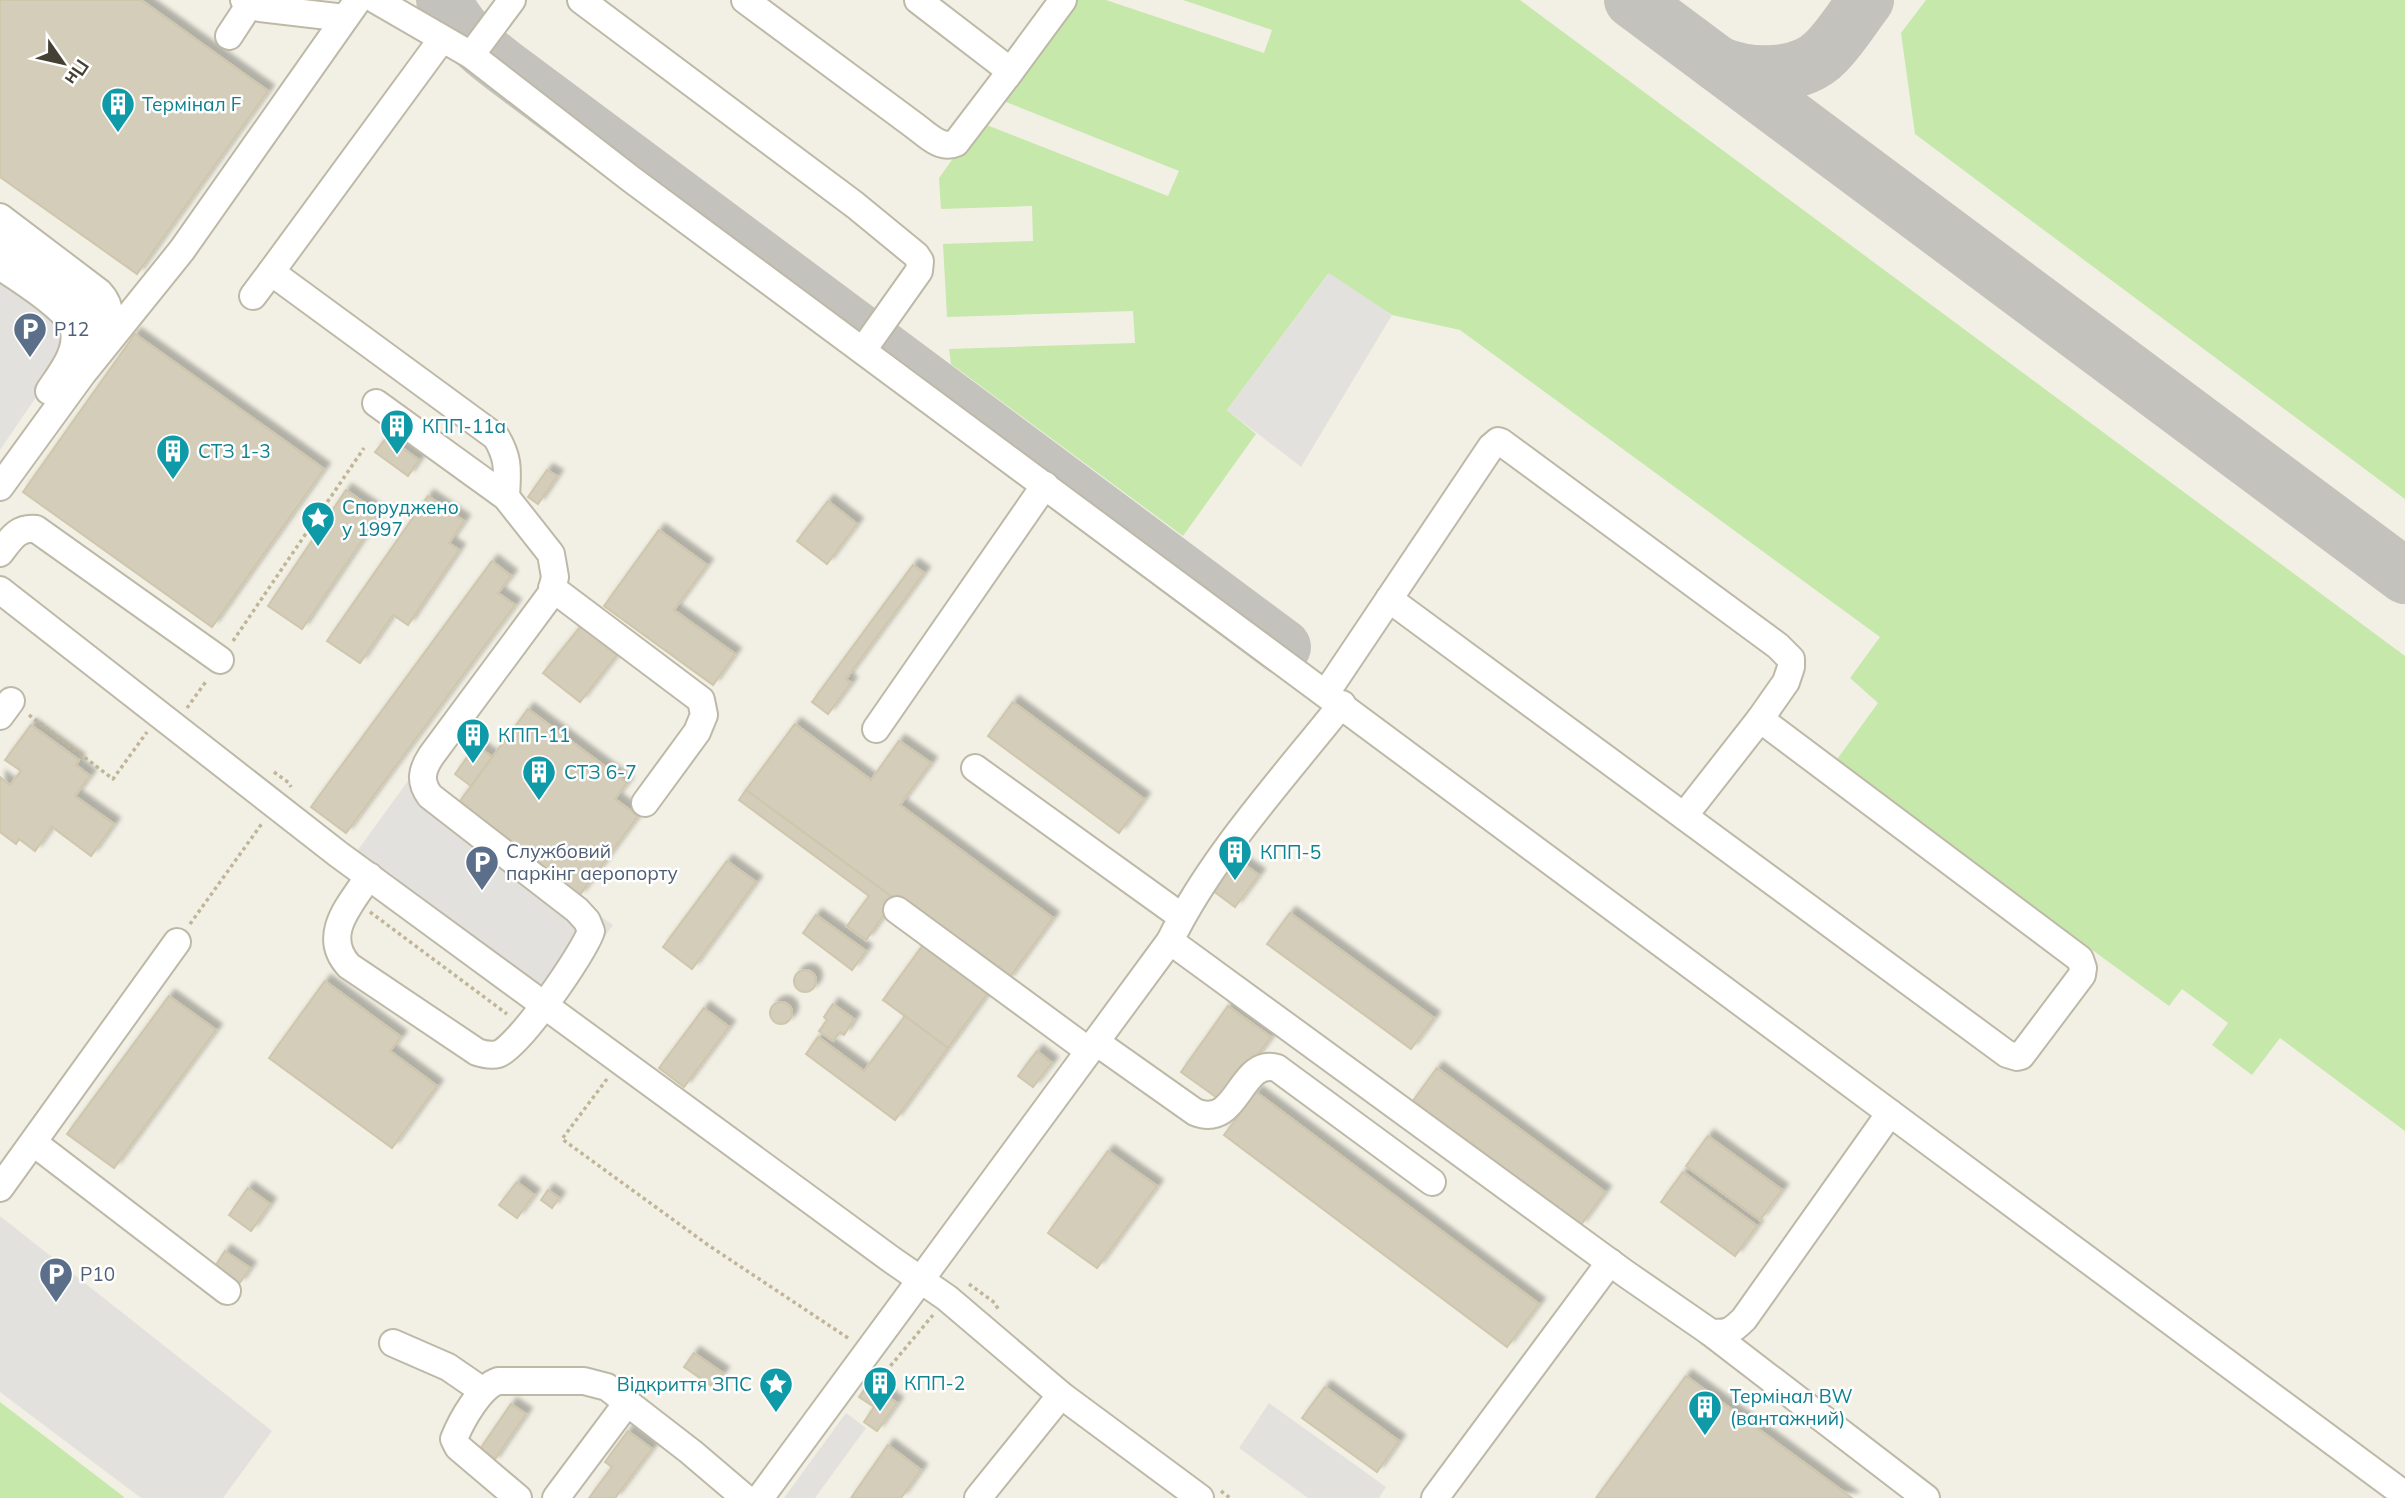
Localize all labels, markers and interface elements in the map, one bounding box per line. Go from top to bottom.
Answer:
north arrow [28,28,98,98]
text: Пн [60,55,94,90]
building icon: Термінал F [99,85,137,134]
place label: Термінал F [142,92,242,116]
parking icon: P12 [11,310,49,359]
place label: P12 [54,317,89,341]
building icon: КПП-11а [378,407,416,456]
place label: КПП-11а [422,414,506,438]
building icon: СТЗ 1-3 [154,432,192,481]
place label: СТЗ 1-3 [198,439,271,463]
place label: Споруджено у 1997 [342,495,459,541]
place icon: Споруджено у 1997 [299,499,337,548]
building icon: КПП-11 [454,716,492,765]
place label: КПП-11 [498,723,571,747]
building icon: СТЗ 6-7 [520,753,558,802]
place label: СТЗ 6-7 [564,760,637,784]
building icon: КПП-5 [1216,833,1254,882]
place label: Службовий паркінг аеропорту [506,839,678,885]
place label: КПП-5 [1260,840,1321,864]
parking icon: Службовий паркінг аеропорту [463,843,501,892]
parking icon: P10 [37,1255,75,1304]
place label: P10 [80,1262,115,1286]
building icon: КПП-2 [861,1364,899,1413]
place icon: Відкриття ЗПС [757,1365,795,1414]
place label: КПП-2 [904,1371,965,1395]
place label: Відкриття ЗПС [617,1372,752,1396]
place label: Термінал BW (вантажний) [1730,1384,1853,1430]
building icon: Термінал BW (вантажний) [1686,1388,1724,1437]

